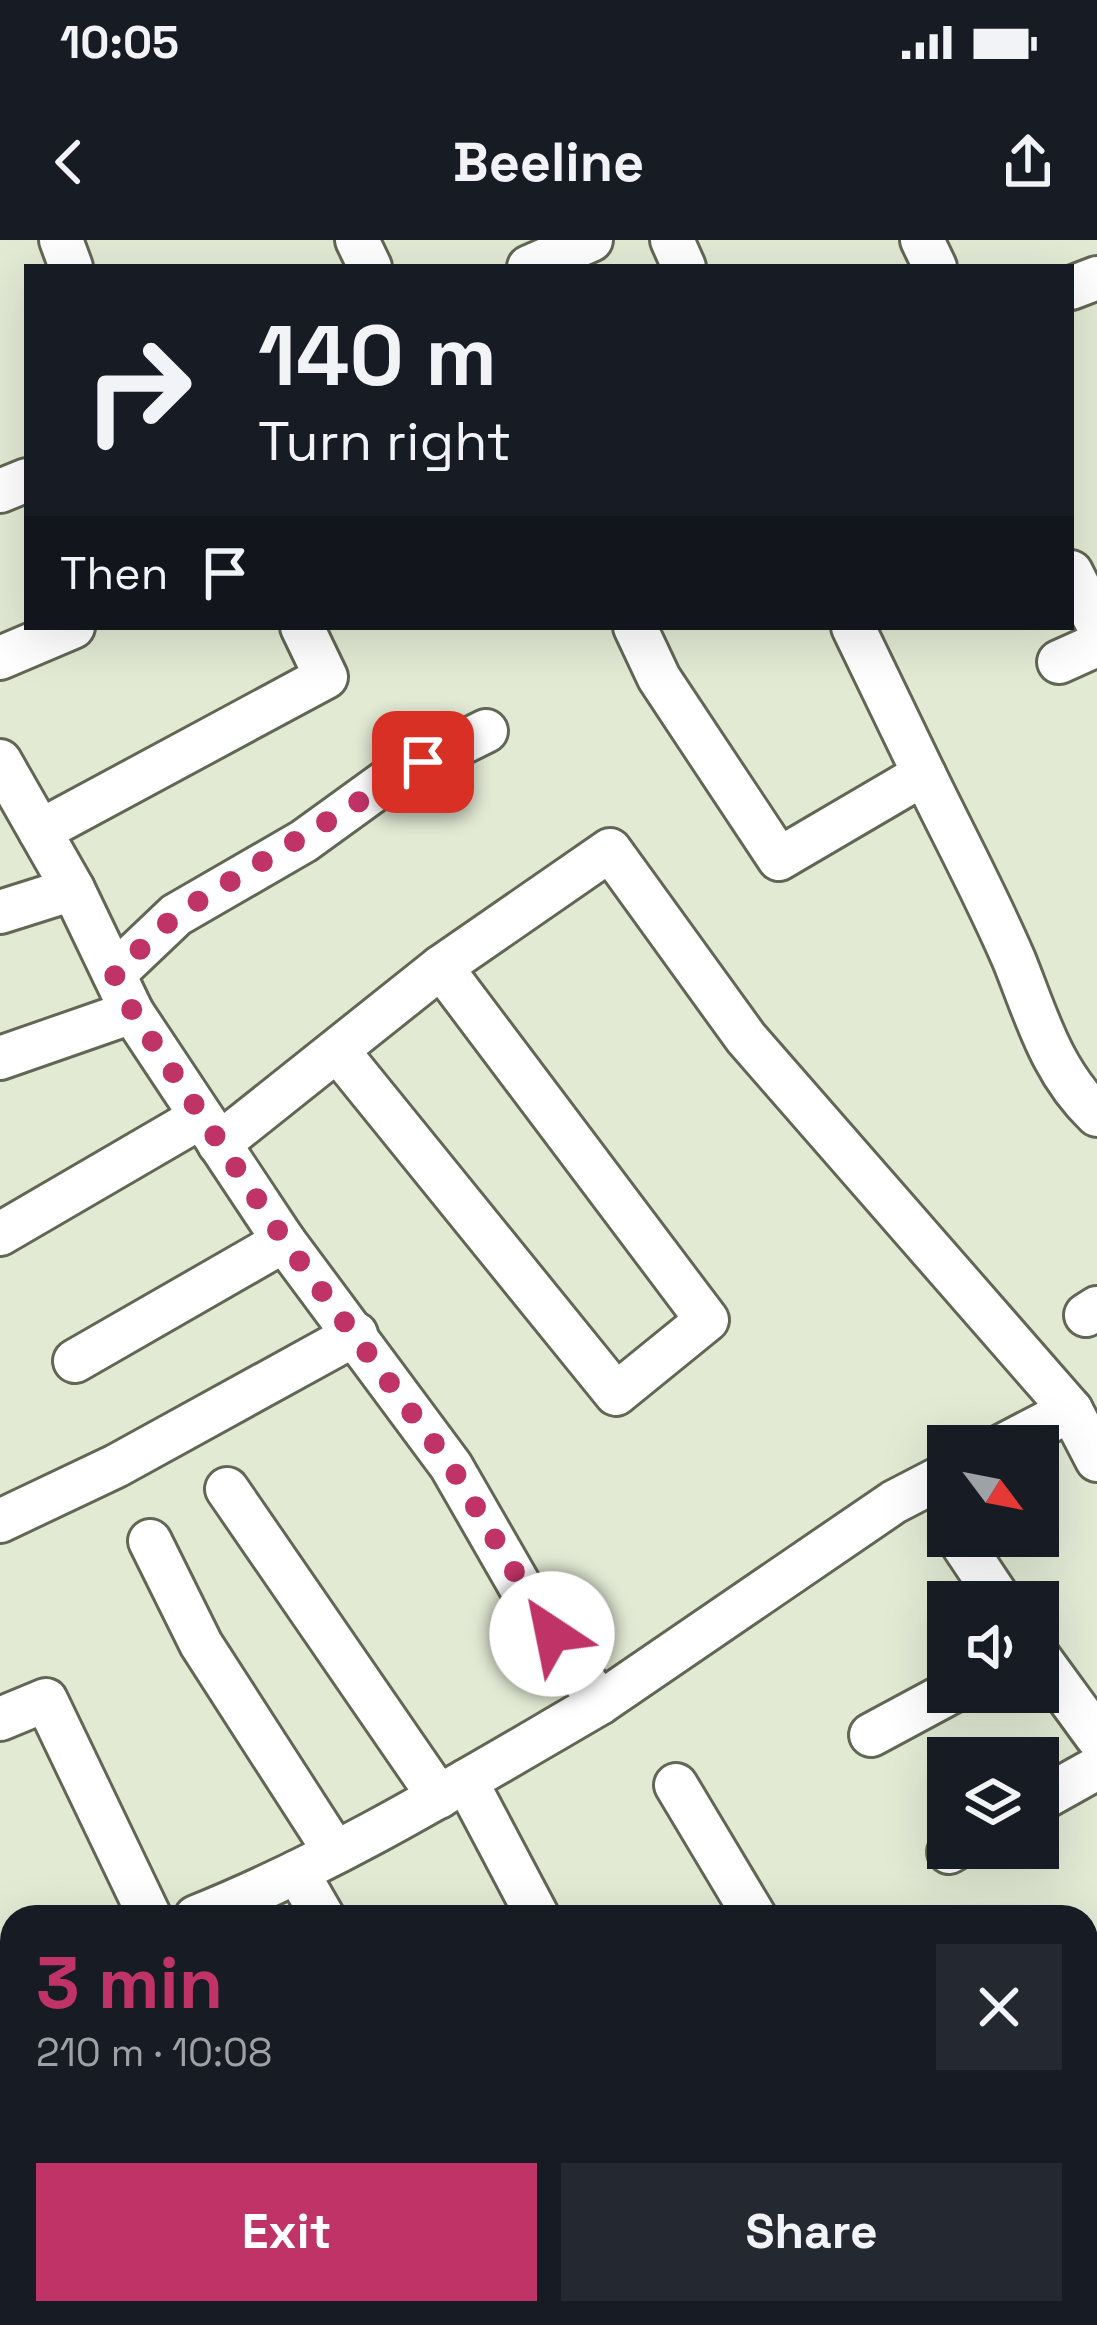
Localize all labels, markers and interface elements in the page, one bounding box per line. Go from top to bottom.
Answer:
text: 10:05 [60,14,179,71]
text: Beeline [453,128,644,197]
icon: back [36,129,102,195]
icon: share [995,129,1061,195]
text: 140 m [258,302,497,410]
icon: right [60,312,216,468]
text: Turn right [258,407,511,476]
icon: arrive [192,540,258,606]
text: Then [60,545,168,602]
pin [372,711,474,813]
icon: arrive [390,729,456,795]
north arrow [927,1425,1059,1557]
map controls [927,1425,1059,1869]
position arrow [489,1571,615,1697]
button: sound [927,1581,1059,1713]
button: layers [927,1737,1059,1869]
text: 3 min [36,1937,223,2029]
button: close [936,1944,1062,2070]
text: 210 m · 10:08 [36,2028,272,2077]
button: Exit [36,2163,537,2301]
button: Share [561,2163,1062,2301]

